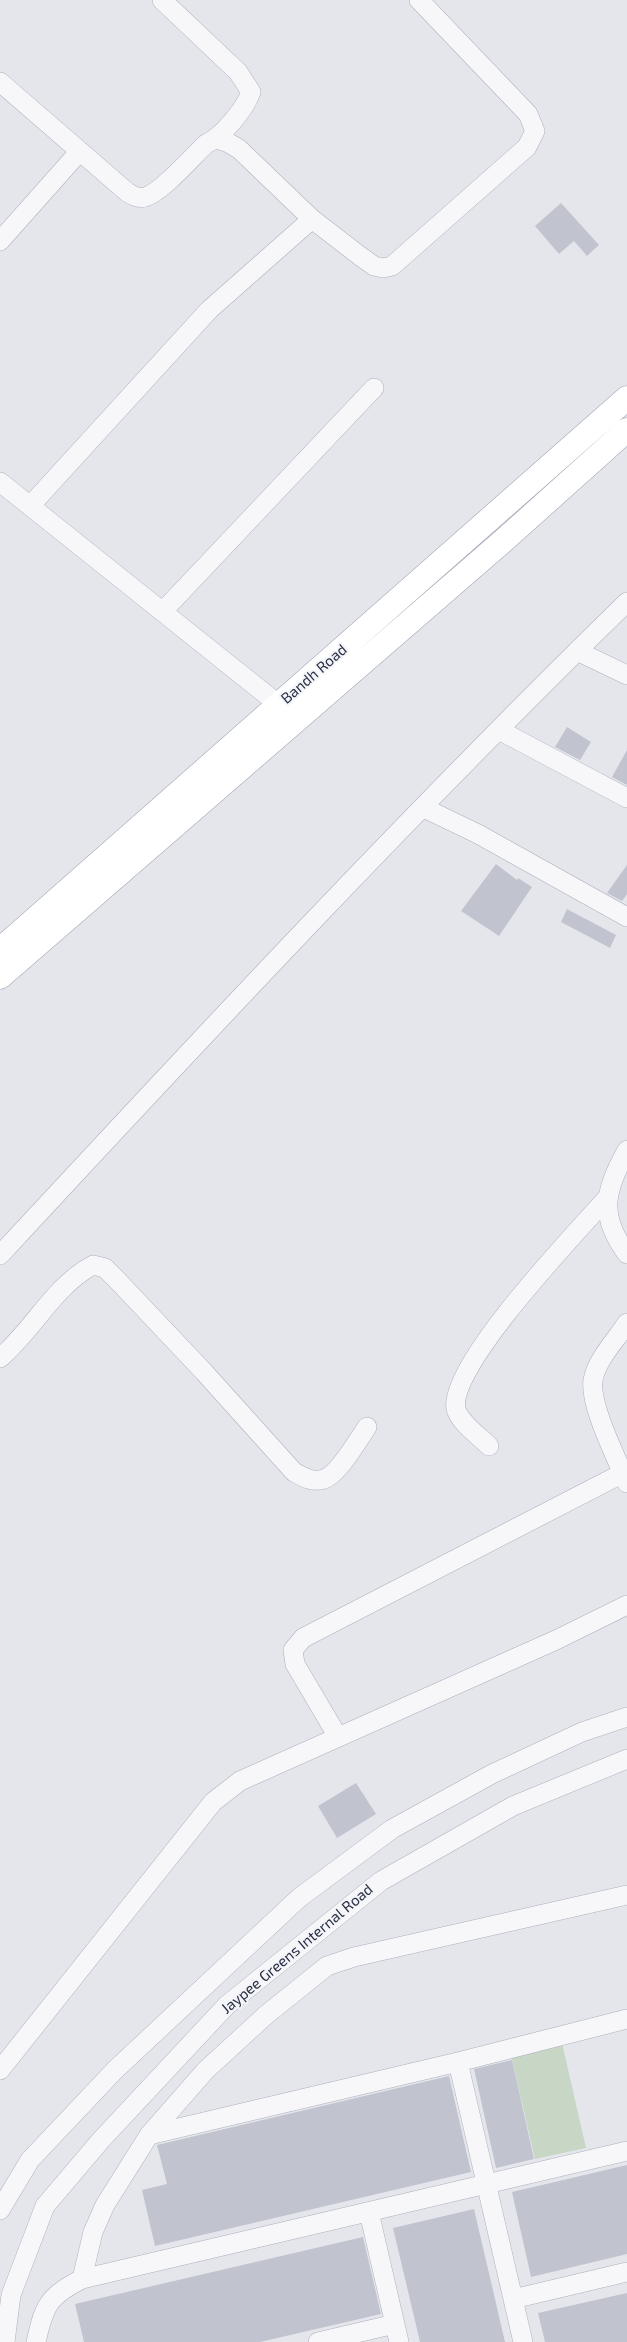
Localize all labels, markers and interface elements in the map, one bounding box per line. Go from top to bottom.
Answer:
street label: Bandh Road [277,640,351,708]
street label: Jaypee Greens Internal Road [218,1880,376,2018]

